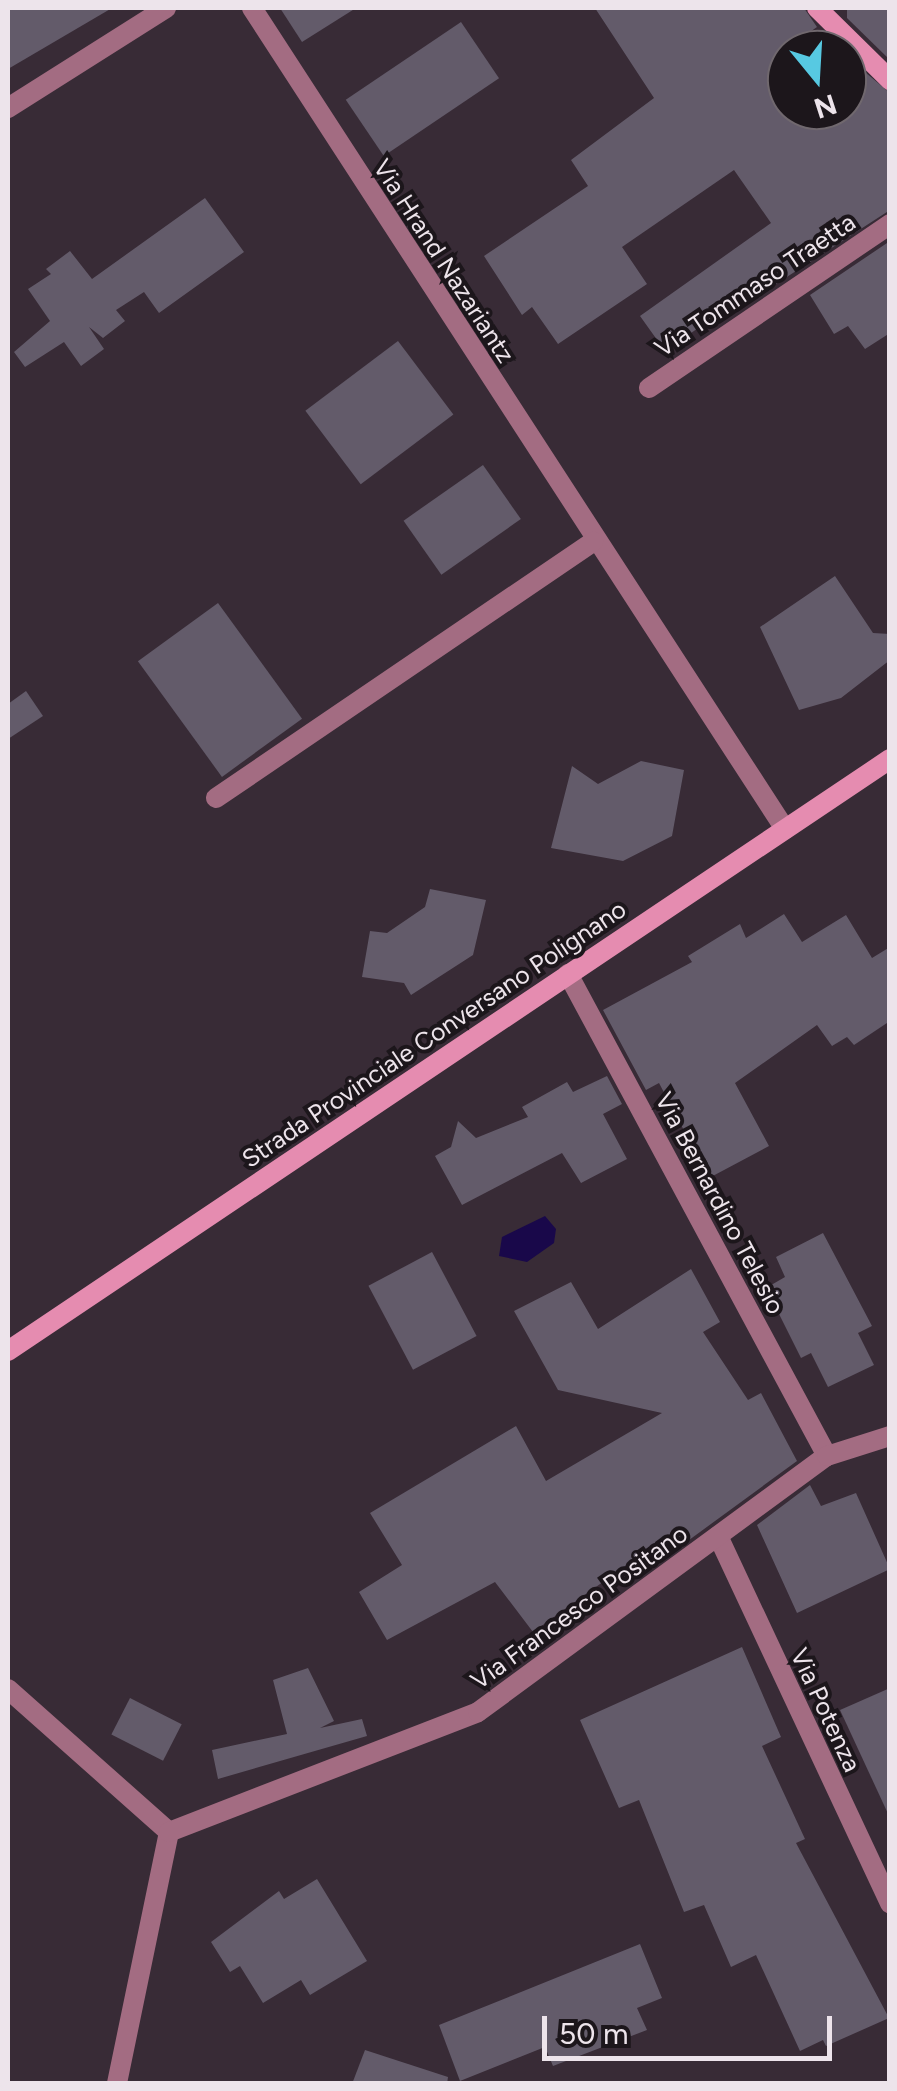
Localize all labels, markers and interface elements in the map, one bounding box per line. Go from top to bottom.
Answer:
north arrow [767,30,867,130]
text: N [810,87,841,126]
street label: Via Hrand Nazariantz [367,154,521,368]
street label: Via Tommaso Traetta [649,207,861,363]
street label: Strada Provinciale Conversano Polignano [236,894,632,1174]
street label: Via Bernardino Telesio [649,1087,791,1319]
street label: Via Francesco Positano [465,1518,693,1696]
street label: Via Potenza [784,1643,868,1777]
scale bar [547,1996,837,2058]
text: 50 m [559,2015,628,2052]

